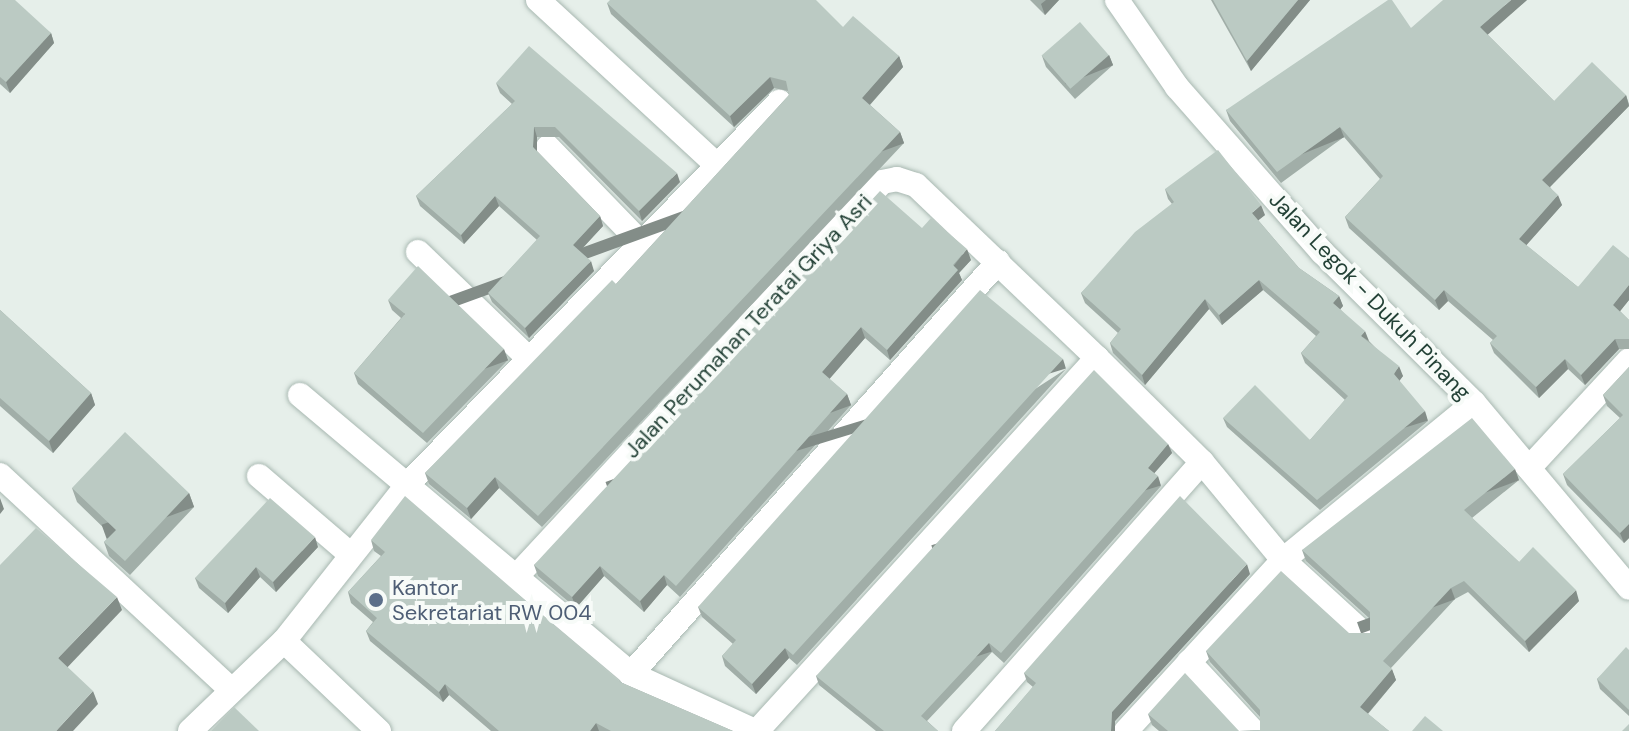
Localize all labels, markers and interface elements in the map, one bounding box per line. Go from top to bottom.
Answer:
street label: Jalan Legok - Dukuh Pinang [1264,186,1476,406]
street label: Jalan Perumahan Teratai Griya Asri [619,189,877,463]
place label: Kantor Sekretariat RW 004 [392,574,592,626]
marker: Kantor Sekretariat RW 004 [367,591,385,609]

